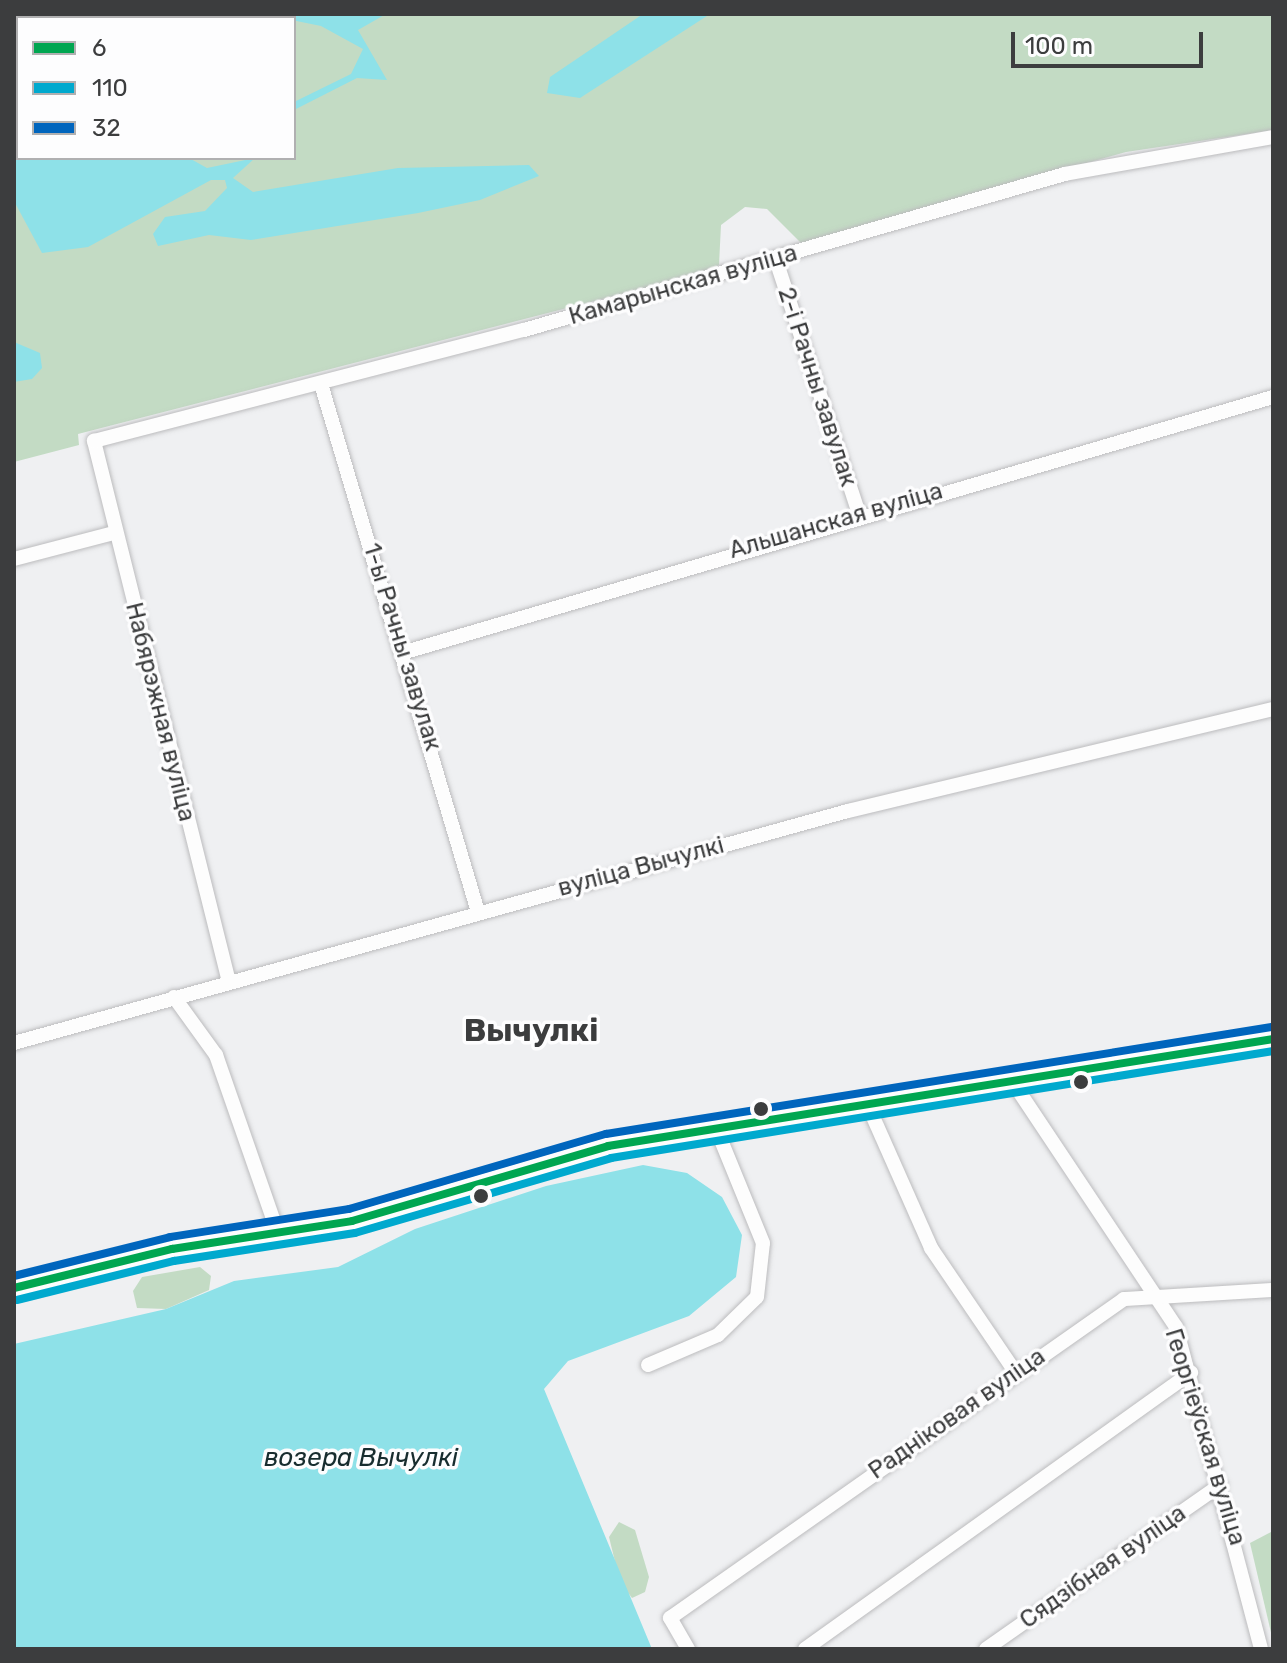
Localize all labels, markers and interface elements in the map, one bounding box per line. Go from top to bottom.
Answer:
legend [16,16,296,160]
scale bar [1015,16,1207,66]
text: 100 m [1025,32,1093,60]
text: 6 [92,34,106,62]
text: 110 [92,74,128,102]
text: 32 [92,114,121,142]
street label: Камарынская вуліца [566,239,800,331]
street label: 2-і Рачны завулак [771,284,863,490]
street label: Альшанская вуліца [726,477,946,565]
street label: 1-ы Рачны завулак [357,540,447,754]
street label: Набярэжная вуліца [119,600,201,824]
street label: вуліца Вычулкі [555,831,727,903]
district label: Вычулкі [464,1011,598,1049]
unlabelled marker [1073,1074,1089,1090]
unlabelled marker [753,1101,769,1117]
unlabelled marker [473,1188,489,1204]
street label: Георгіеўская вуліца [1158,1325,1252,1549]
street label: Радніковая вуліца [863,1342,1051,1486]
water label: возера Вычулкі [264,1442,458,1474]
street label: Сядзібная вуліца [1014,1499,1192,1635]

